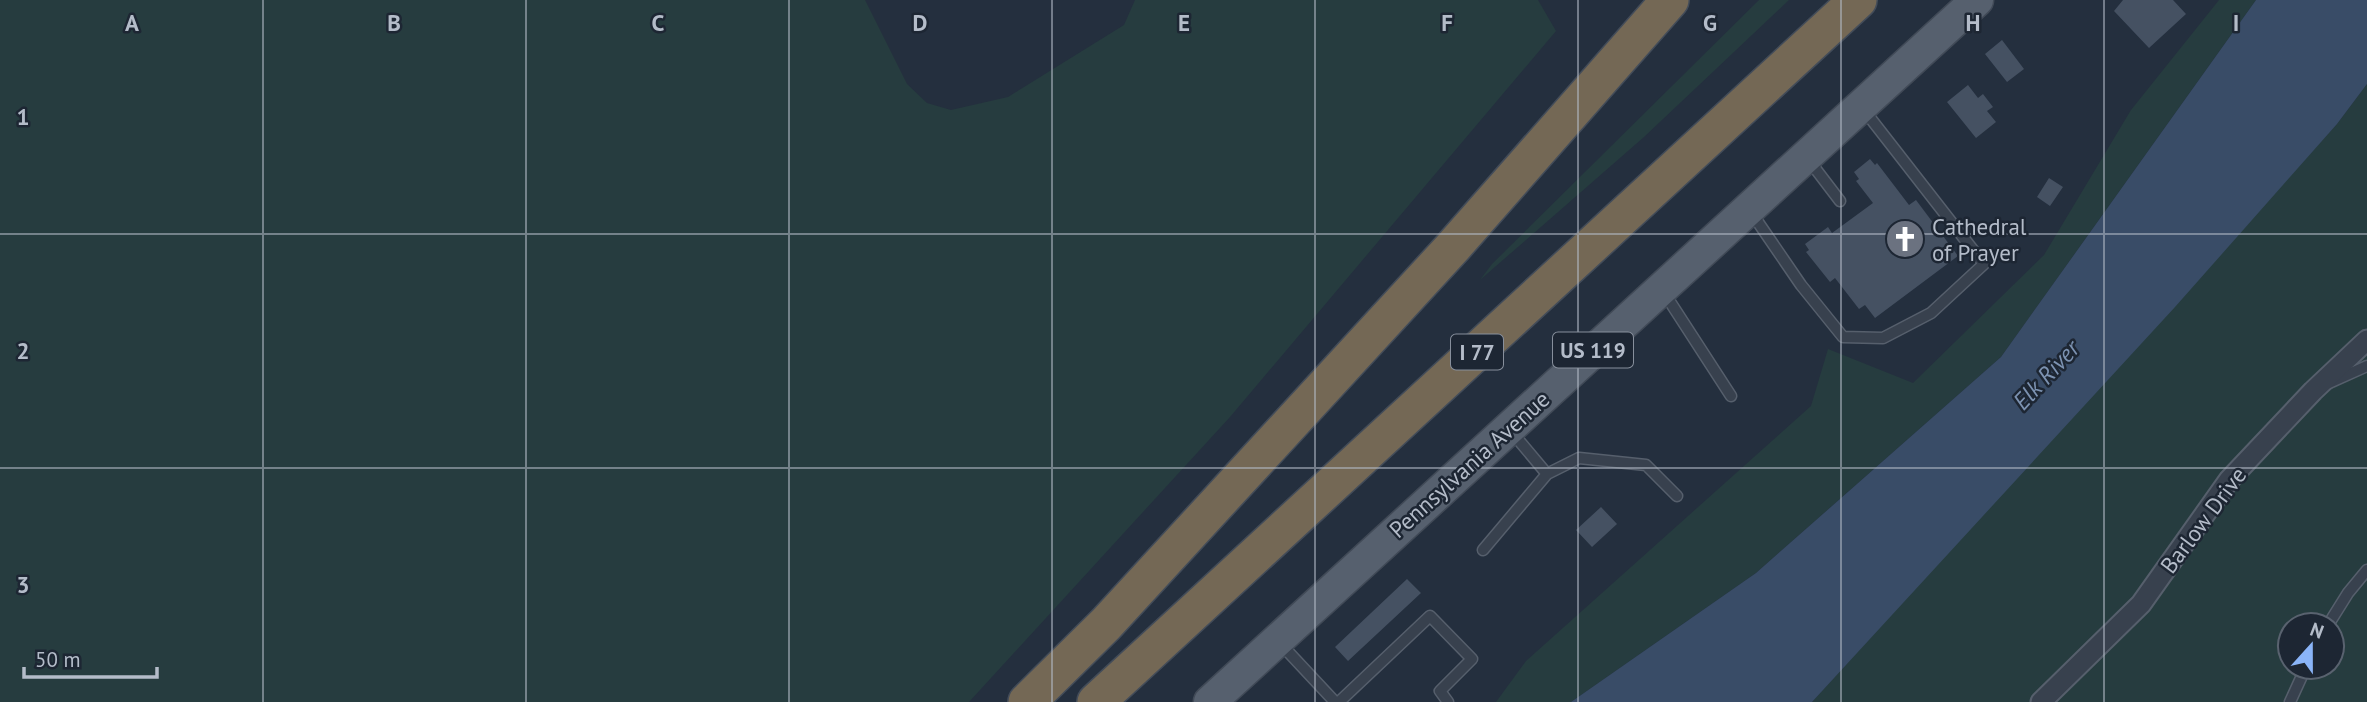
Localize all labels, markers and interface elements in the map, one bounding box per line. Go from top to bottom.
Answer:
text: A [125,8,139,37]
text: B [387,8,401,37]
text: C [652,8,665,37]
text: D [913,8,927,37]
text: E [1178,8,1190,37]
text: F [1441,8,1453,37]
text: G [1703,8,1717,37]
text: H [1966,8,1980,37]
text: I [2233,8,2239,37]
text: 1 [16,102,30,131]
place label: Cathedral of Prayer [1932,212,2027,267]
church icon: Cathedral of Prayer [1884,218,1926,260]
road number: US 119 [1553,332,1633,368]
water label: Elk River [2006,332,2087,416]
road number: I 77 [1451,334,1503,370]
text: 2 [16,336,30,365]
street label: Pennsylvania Avenue [1383,384,1555,544]
street label: Barlow Drive [2154,461,2252,579]
text: 3 [16,570,30,599]
north arrow [2276,611,2346,681]
text: N [2307,617,2327,644]
scale bar [24,636,158,680]
text: 50 m [35,646,81,673]

